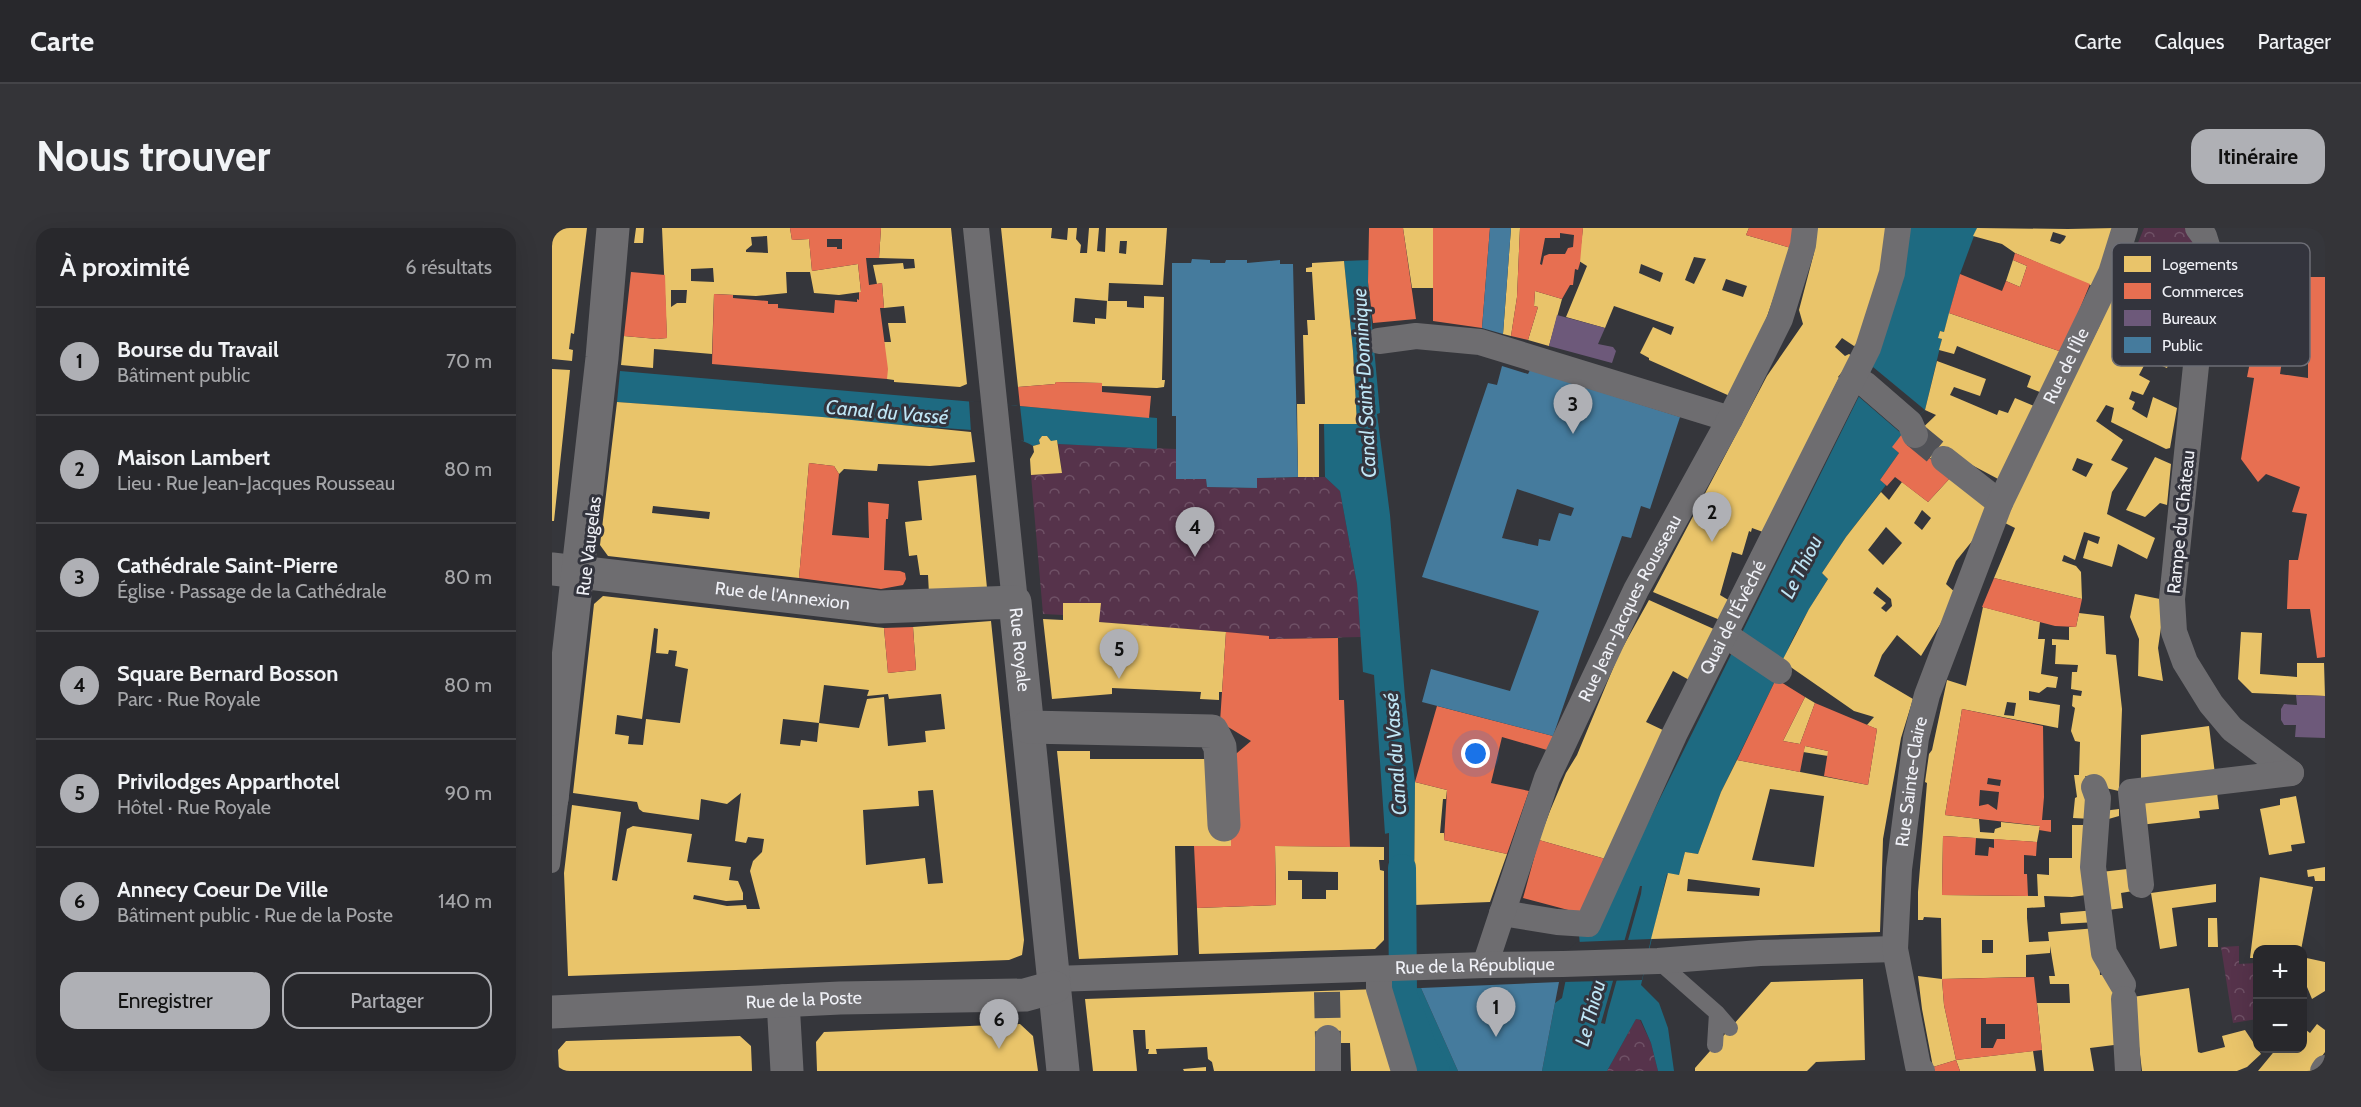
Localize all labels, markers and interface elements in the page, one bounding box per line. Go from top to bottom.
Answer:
text: Carte [30,24,94,58]
text: Carte [2074,29,2122,54]
text: Calques [2155,29,2225,54]
text: Partager [2258,29,2331,54]
button: Itinéraire [2191,129,2325,184]
text: Nous trouver [36,130,270,182]
legend [2112,243,2310,366]
text: À proximité [60,251,190,283]
text: 6 résultats [405,255,492,279]
text: Logements [2162,255,2238,274]
text: Commerces [2162,282,2244,301]
water label: Canal Saint-Dominique [1347,288,1381,478]
text: Bureaux [2162,309,2217,328]
street label: Rue de l'Île [2039,324,2094,407]
text: Bourse du Travail [117,336,279,363]
text: Public [2162,336,2203,355]
text: 1 [76,349,83,373]
text: 70 m [446,349,492,373]
text: Bâtiment public [117,363,250,387]
pin: 3 [1554,384,1592,434]
water label: Canal du Vassé [825,395,949,429]
text: Maison Lambert [117,444,270,471]
street label: Rampe du Château [2163,449,2199,595]
text: 2 [74,457,85,481]
text: 80 m [444,457,492,481]
text: Lieu · Rue Jean-Jacques Rousseau [117,471,395,495]
pin: 2 [1692,492,1732,542]
street label: Rue Vaugelas [572,495,606,597]
pin: 4 [1176,508,1214,557]
street label: Rue Jean-Jacques Rousseau [1574,511,1686,705]
water label: Le Thiou [1775,532,1827,602]
text: Cathédrale Saint-Pierre [117,552,338,579]
street label: Quai de l'Évêché [1695,557,1771,678]
text: 3 [74,565,85,589]
text: 80 m [444,565,492,589]
street label: Rue de l'Annexion [714,577,851,615]
text: Église · Passage de la Cathédrale [117,579,387,603]
street label: Rue Royale [1005,606,1035,693]
pin: 5 [1100,630,1138,679]
text: Square Bernard Bosson [117,660,338,687]
text: 4 [73,673,86,697]
text: 80 m [444,673,492,697]
text: Parc · Rue Royale [117,687,261,711]
water label: Canal du Vassé [1379,692,1411,816]
street label: Rue Sainte-Claire [1891,714,1932,848]
your location [1461,739,1490,768]
text: Privilodges Apparthotel [117,768,340,795]
text: 5 [74,781,85,805]
text: 90 m [445,781,492,805]
text: Hôtel · Rue Royale [117,795,271,819]
text: Annecy Coeur De Ville [117,876,328,903]
text: 6 [74,889,85,913]
text: 140 m [438,889,492,913]
text: Bâtiment public · Rue de la Poste [117,903,393,927]
map controls [2253,945,2307,1053]
button: + [2253,945,2307,999]
street label: Rue de la République [1395,953,1555,979]
button: Enregistrer [60,972,270,1029]
button: Partager [282,972,492,1029]
water label: Le Thiou [1570,977,1610,1049]
street label: Rue de la Poste [745,987,862,1014]
pin: 1 [1476,988,1516,1037]
button: − [2253,999,2307,1053]
pin: 6 [980,1000,1018,1049]

